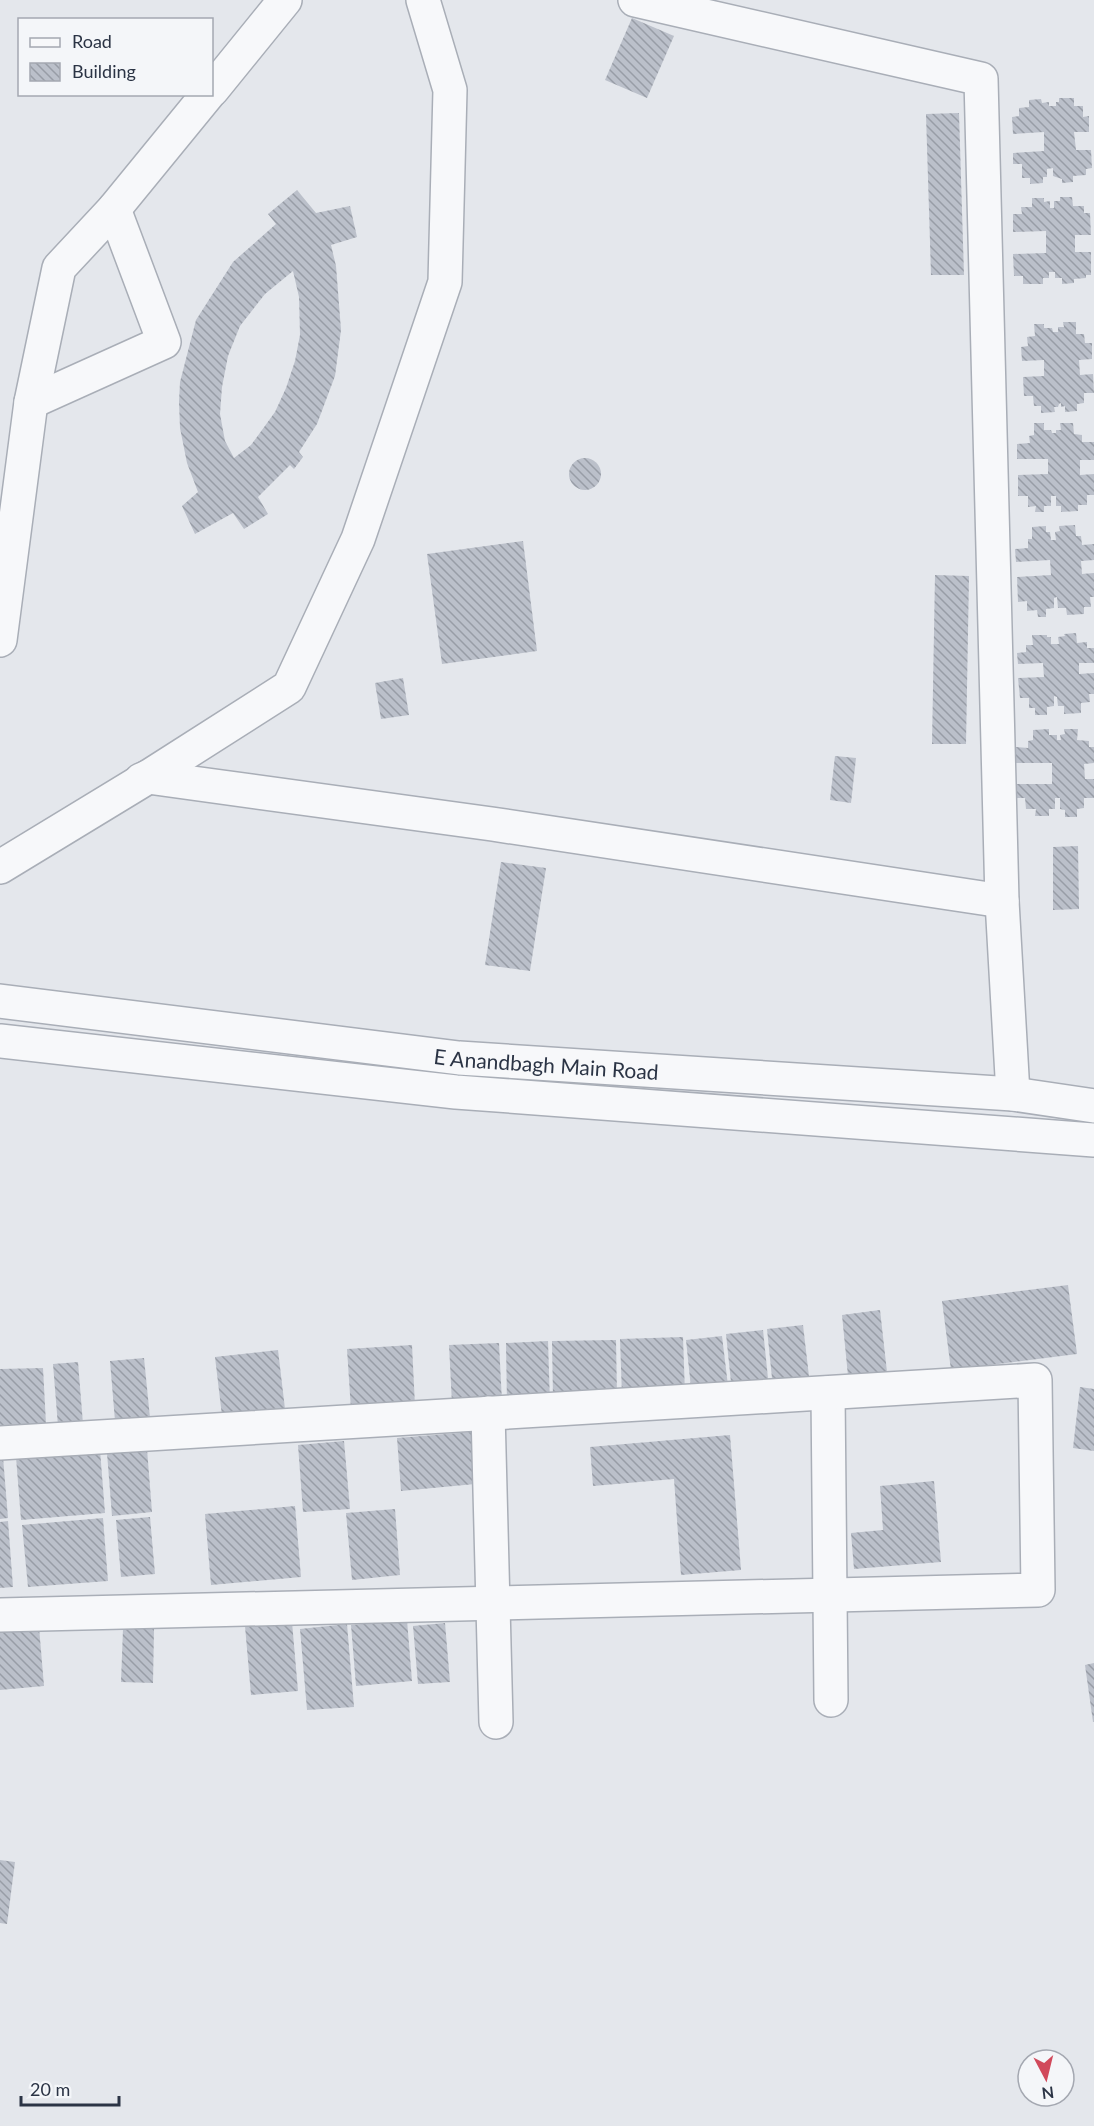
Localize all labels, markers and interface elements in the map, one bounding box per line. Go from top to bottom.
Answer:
legend [18,18,213,96]
text: Road [72,30,112,52]
text: Building [72,60,136,82]
street label: E Anandbagh Main Road [432,1042,660,1083]
north arrow [1016,2048,1076,2108]
scale bar [21,2069,118,2107]
text: 20 m [30,2078,70,2100]
text: N [1041,2083,1055,2104]

